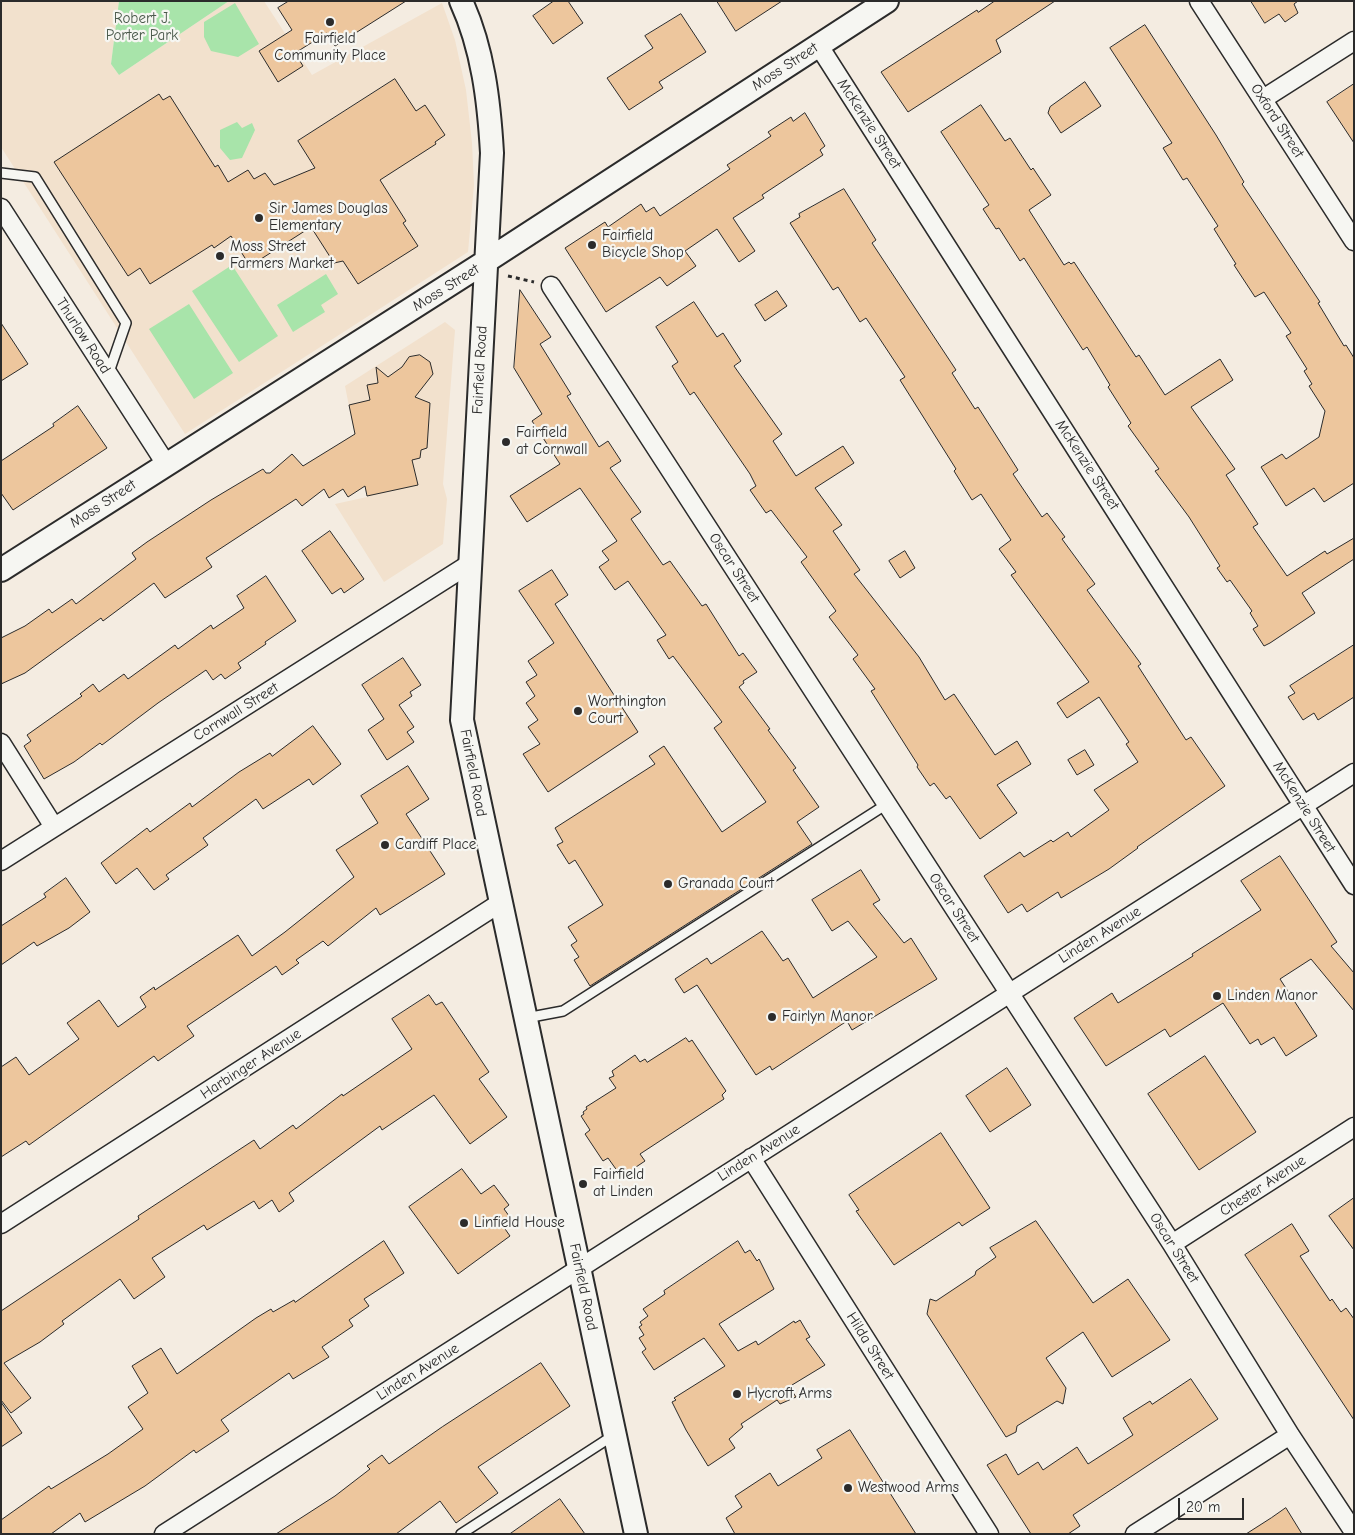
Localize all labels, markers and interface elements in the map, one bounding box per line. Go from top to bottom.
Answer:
park label: Robert J. Porter Park [106,10,178,45]
marker: Fairfield Community Place [324,16,336,28]
place label: Fairfield Community Place [274,30,386,65]
street label: Moss Street [748,39,822,95]
street label: McKenzie Street [833,75,905,173]
street label: Oxford Street [1246,81,1308,161]
place label: Sir James Douglas Elementary [269,200,388,235]
marker: Sir James Douglas Elementary [253,212,265,224]
place label: Fairfield Bicycle Shop [602,227,684,262]
place label: Moss Street Farmers Market [230,238,334,273]
marker: Fairfield Bicycle Shop [586,239,598,251]
marker: Moss Street Farmers Market [214,250,226,262]
street label: Moss Street [409,260,483,316]
street label: Thurlow Road [52,295,114,377]
street label: Fairfield Road [469,325,491,415]
street label: McKenzie Street [1051,416,1123,514]
place label: Fairfield at Cornwall [516,424,587,459]
marker: Fairfield at Cornwall [500,436,512,448]
street label: Moss Street [66,476,140,532]
street label: Oscar Street [705,530,763,606]
street label: Cornwall Street [190,679,282,745]
place label: Worthington Court [588,693,666,728]
marker: Worthington Court [572,705,584,717]
street label: Fairfield Road [456,728,490,818]
street label: McKenzie Street [1269,758,1339,856]
place label: Cardiff Place [395,836,476,854]
marker: Cardiff Place [379,839,391,851]
street label: Oscar Street [925,870,983,946]
place label: Granada Court [678,875,774,893]
marker: Granada Court [662,878,674,890]
street label: Linden Avenue [1056,903,1144,967]
place label: Linden Manor [1227,987,1317,1005]
marker: Linden Manor [1211,990,1223,1002]
place label: Fairlyn Manor [782,1008,873,1026]
marker: Fairlyn Manor [766,1011,778,1023]
street label: Harbinger Avenue [197,1025,305,1103]
street label: Linden Avenue [715,1121,803,1185]
street label: Chester Avenue [1217,1151,1309,1221]
place label: Fairfield at Linden [593,1166,653,1201]
marker: Fairfield at Linden [577,1178,589,1190]
street label: Oscar Street [1145,1210,1203,1286]
place label: Linfield House [474,1214,565,1232]
marker: Linfield House [458,1217,470,1229]
street label: Fairfield Road [565,1242,601,1332]
street label: Hilda Street [842,1309,898,1383]
street label: Linden Avenue [374,1340,462,1404]
place label: Hycroft Arms [747,1385,832,1403]
marker: Hycroft Arms [731,1388,743,1400]
place label: Westwood Arms [858,1479,959,1497]
marker: Westwood Arms [842,1482,854,1494]
scale bar [1180,1488,1246,1520]
text: 20 m [1186,1498,1220,1516]

